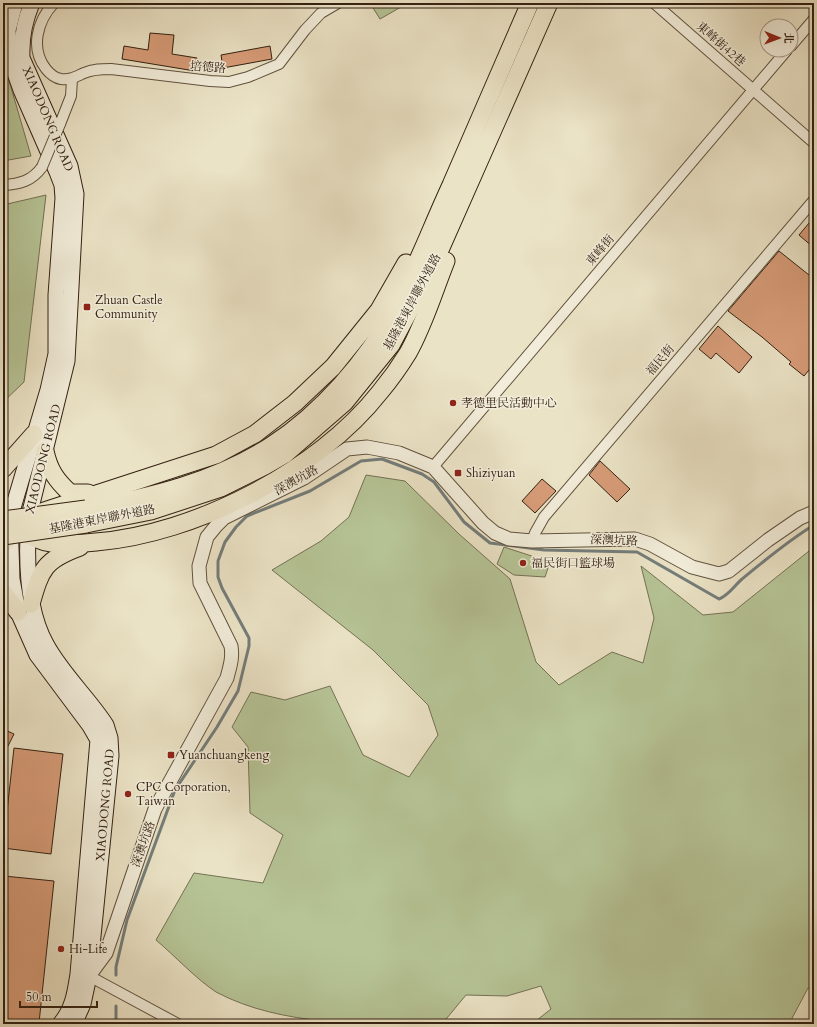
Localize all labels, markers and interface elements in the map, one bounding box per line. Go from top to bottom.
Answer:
street label: 東峰街42巷 [693,18,749,70]
north arrow [759,18,799,58]
text: 北 [781,33,796,44]
street label: 培德路 [189,58,227,76]
street label: XIAODONG ROAD [19,64,77,174]
street label: 東峰街 [582,230,618,269]
street label: 基隆港東岸聯外道路 [380,251,444,353]
place label: Zhuan Castle Community [95,292,163,322]
marker: Zhuan Castle Community [82,302,92,312]
street label: 福民街 [642,340,678,379]
place label: 孝德里民活動中心 [461,395,557,411]
marker: 孝德里民活動中心 [448,398,458,408]
street label: XIAODONG ROAD [22,402,64,516]
street label: 深澳坑路 [271,461,321,499]
place label: Shiziyuan [466,465,516,481]
marker: Shiziyuan [453,468,463,478]
street label: 基隆港東岸聯外道路 [47,501,157,537]
street label: 深澳坑路 [590,531,638,549]
place label: 福民街口籃球場 [531,555,615,571]
marker: 福民街口籃球場 [518,558,528,568]
place label: Yuanchuangkeng [179,747,270,763]
street label: XIAODONG ROAD [92,748,118,862]
marker: Yuanchuangkeng [166,750,176,760]
place label: CPC Corporation, Taiwan [136,779,231,809]
marker: CPC Corporation, Taiwan [123,789,133,799]
street label: 深澳坑路 [127,819,159,869]
place label: Hi-Life [69,941,108,957]
marker: Hi-Life [56,944,66,954]
scale bar [20,983,97,1009]
text: 50 m [26,989,53,1005]

